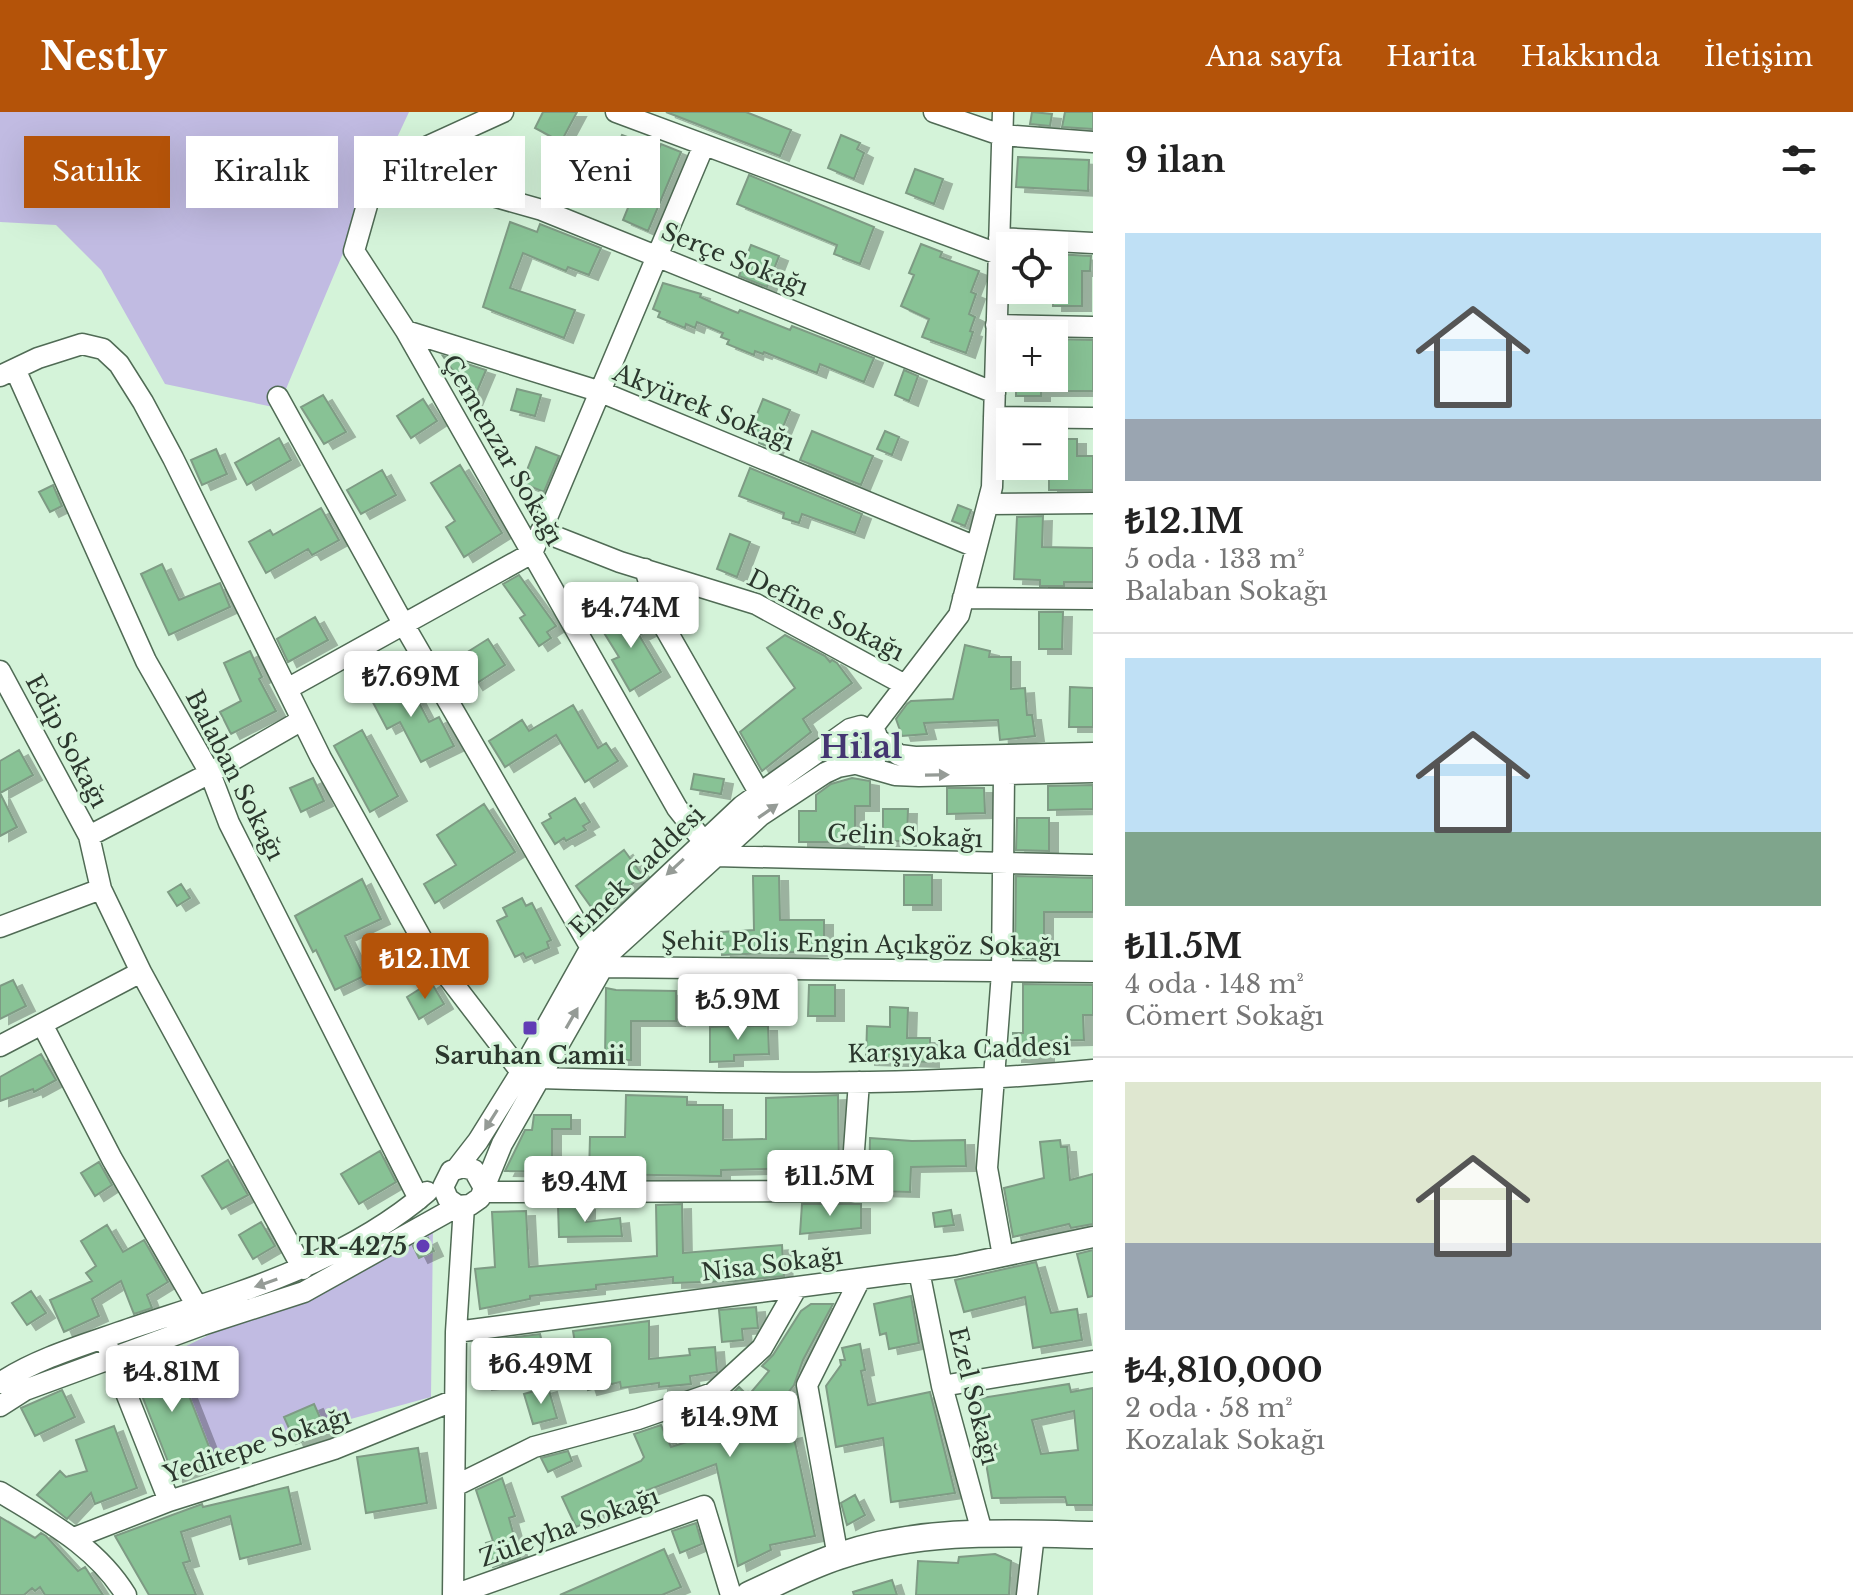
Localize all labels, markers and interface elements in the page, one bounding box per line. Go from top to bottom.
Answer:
text: Nestly [40,33,167,80]
text: Ana sayfa [1205,39,1342,74]
text: Harita [1386,39,1477,74]
text: Hakkında [1521,39,1660,74]
text: İletişim [1704,39,1813,74]
chip: Satılık [24,136,170,208]
chip: Kiralık [186,136,338,208]
chip: Filtreler [354,136,525,208]
chip: Yeni [541,136,660,208]
icon: filters [1777,138,1821,182]
text: 9 ilan [1125,139,1226,181]
street label: Serçe Sokağı [657,216,813,302]
map controls [996,232,1068,480]
button: locate [996,232,1068,304]
icon: home [1401,285,1545,429]
button: + [996,320,1068,392]
street label: Çemenzar Sokağı [437,350,569,550]
street label: Akyürek Sokağı [608,357,799,457]
button: − [996,408,1068,480]
text: ₺12.1M [1125,500,1244,542]
text: 5 oda · 133 m² [1125,543,1305,575]
street label: Define Sokağı [743,563,909,667]
text: Balaban Sokağı [1125,575,1328,607]
pin: ₺4.74M [566,582,696,650]
text: ₺4.74M [582,592,680,624]
pin: ₺7.69M [346,651,476,719]
text: ₺7.69M [362,661,460,693]
street label: Edip Sokağı [20,669,114,813]
street label: Balaban Sokağı [180,685,290,865]
icon: home [1401,710,1545,854]
district label: Hilal [820,727,902,767]
one-way arrow [925,769,950,782]
street label: Emek Caddesi [564,799,710,943]
one-way arrow [757,804,778,819]
street label: Gelin Sokağı [827,819,983,853]
one-way arrow [666,858,685,876]
text: ₺11.5M [1125,925,1242,967]
street label: Şehit Polis Engin Açıkgöz Sokağı [661,926,1061,962]
pin: ₺12.1M [360,933,490,1001]
text: ₺12.1M [379,943,471,975]
text: 4 oda · 148 m² [1125,968,1304,1000]
pin: ₺5.9M [682,974,794,1042]
text: ₺5.9M [696,984,780,1016]
text: Cömert Sokağı [1125,1000,1324,1032]
one-way arrow [565,1007,579,1029]
marker: Saruhan Camii [521,1019,539,1037]
street label: Karşıyaka Caddesi [847,1032,1071,1068]
place label: Saruhan Camii [435,1041,626,1070]
one-way arrow [484,1109,498,1131]
icon: home [1401,1134,1545,1278]
pin: ₺11.5M [765,1150,895,1218]
pin: ₺9.4M [529,1156,641,1224]
text: ₺11.5M [785,1160,875,1192]
text: ₺9.4M [542,1166,628,1198]
place label: TR-4275 [299,1232,407,1261]
marker: TR-4275 [414,1237,432,1255]
street label: Nisa Sokağı [700,1241,844,1287]
one-way arrow [253,1277,277,1289]
street label: Ezel Sokağı [943,1324,1005,1468]
pin: ₺6.49M [476,1338,606,1406]
pin: ₺4.81M [107,1346,237,1414]
text: ₺6.49M [489,1348,593,1380]
text: ₺4,810,000 [1125,1349,1323,1391]
text: ₺4.81M [124,1356,220,1388]
pin: ₺14.9M [665,1391,795,1459]
text: 2 oda · 58 m² [1125,1392,1293,1424]
street label: Yeditepe Sokağı [159,1401,354,1489]
text: ₺14.9M [681,1401,779,1433]
text: Kozalak Sokağı [1125,1424,1325,1456]
street label: Züleyha Sokağı [475,1481,663,1573]

